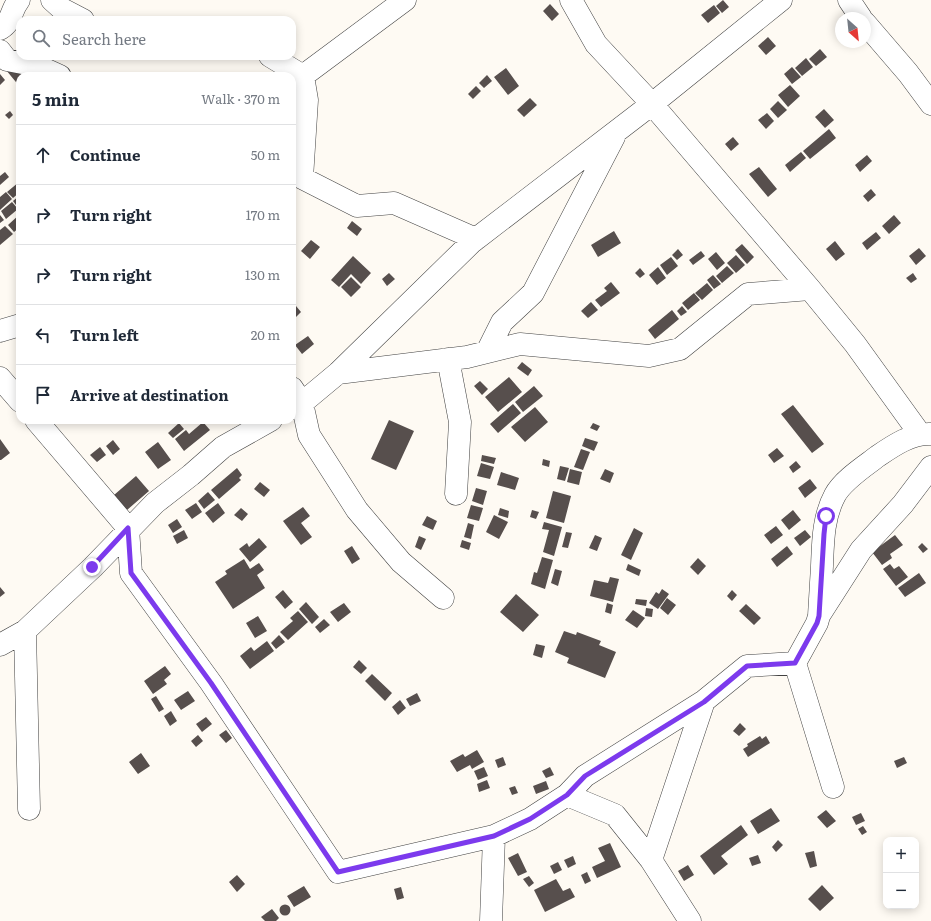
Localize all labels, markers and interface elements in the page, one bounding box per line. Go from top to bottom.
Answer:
north arrow [835,12,871,48]
search box [16,16,296,60]
icon: search [30,27,52,49]
text: Search here [62,27,146,50]
text: 5 min [32,86,80,111]
text: Walk · 370 m [201,89,280,108]
text: Continue [70,143,140,166]
icon: ahead [32,144,54,166]
text: 50 m [251,145,280,164]
text: Turn right [70,203,152,226]
icon: right [32,204,54,226]
text: 170 m [246,205,280,224]
text: Turn right [70,263,152,286]
icon: right [32,264,54,286]
text: 130 m [245,265,280,284]
text: Turn left [70,323,139,346]
icon: left [32,324,54,346]
text: 20 m [251,325,280,344]
text: Arrive at destination [70,383,229,406]
icon: arrive [32,384,54,406]
route start [817,507,835,525]
route end [83,558,101,576]
map controls [883,837,919,909]
button: + [883,837,919,873]
button: − [883,873,919,909]

